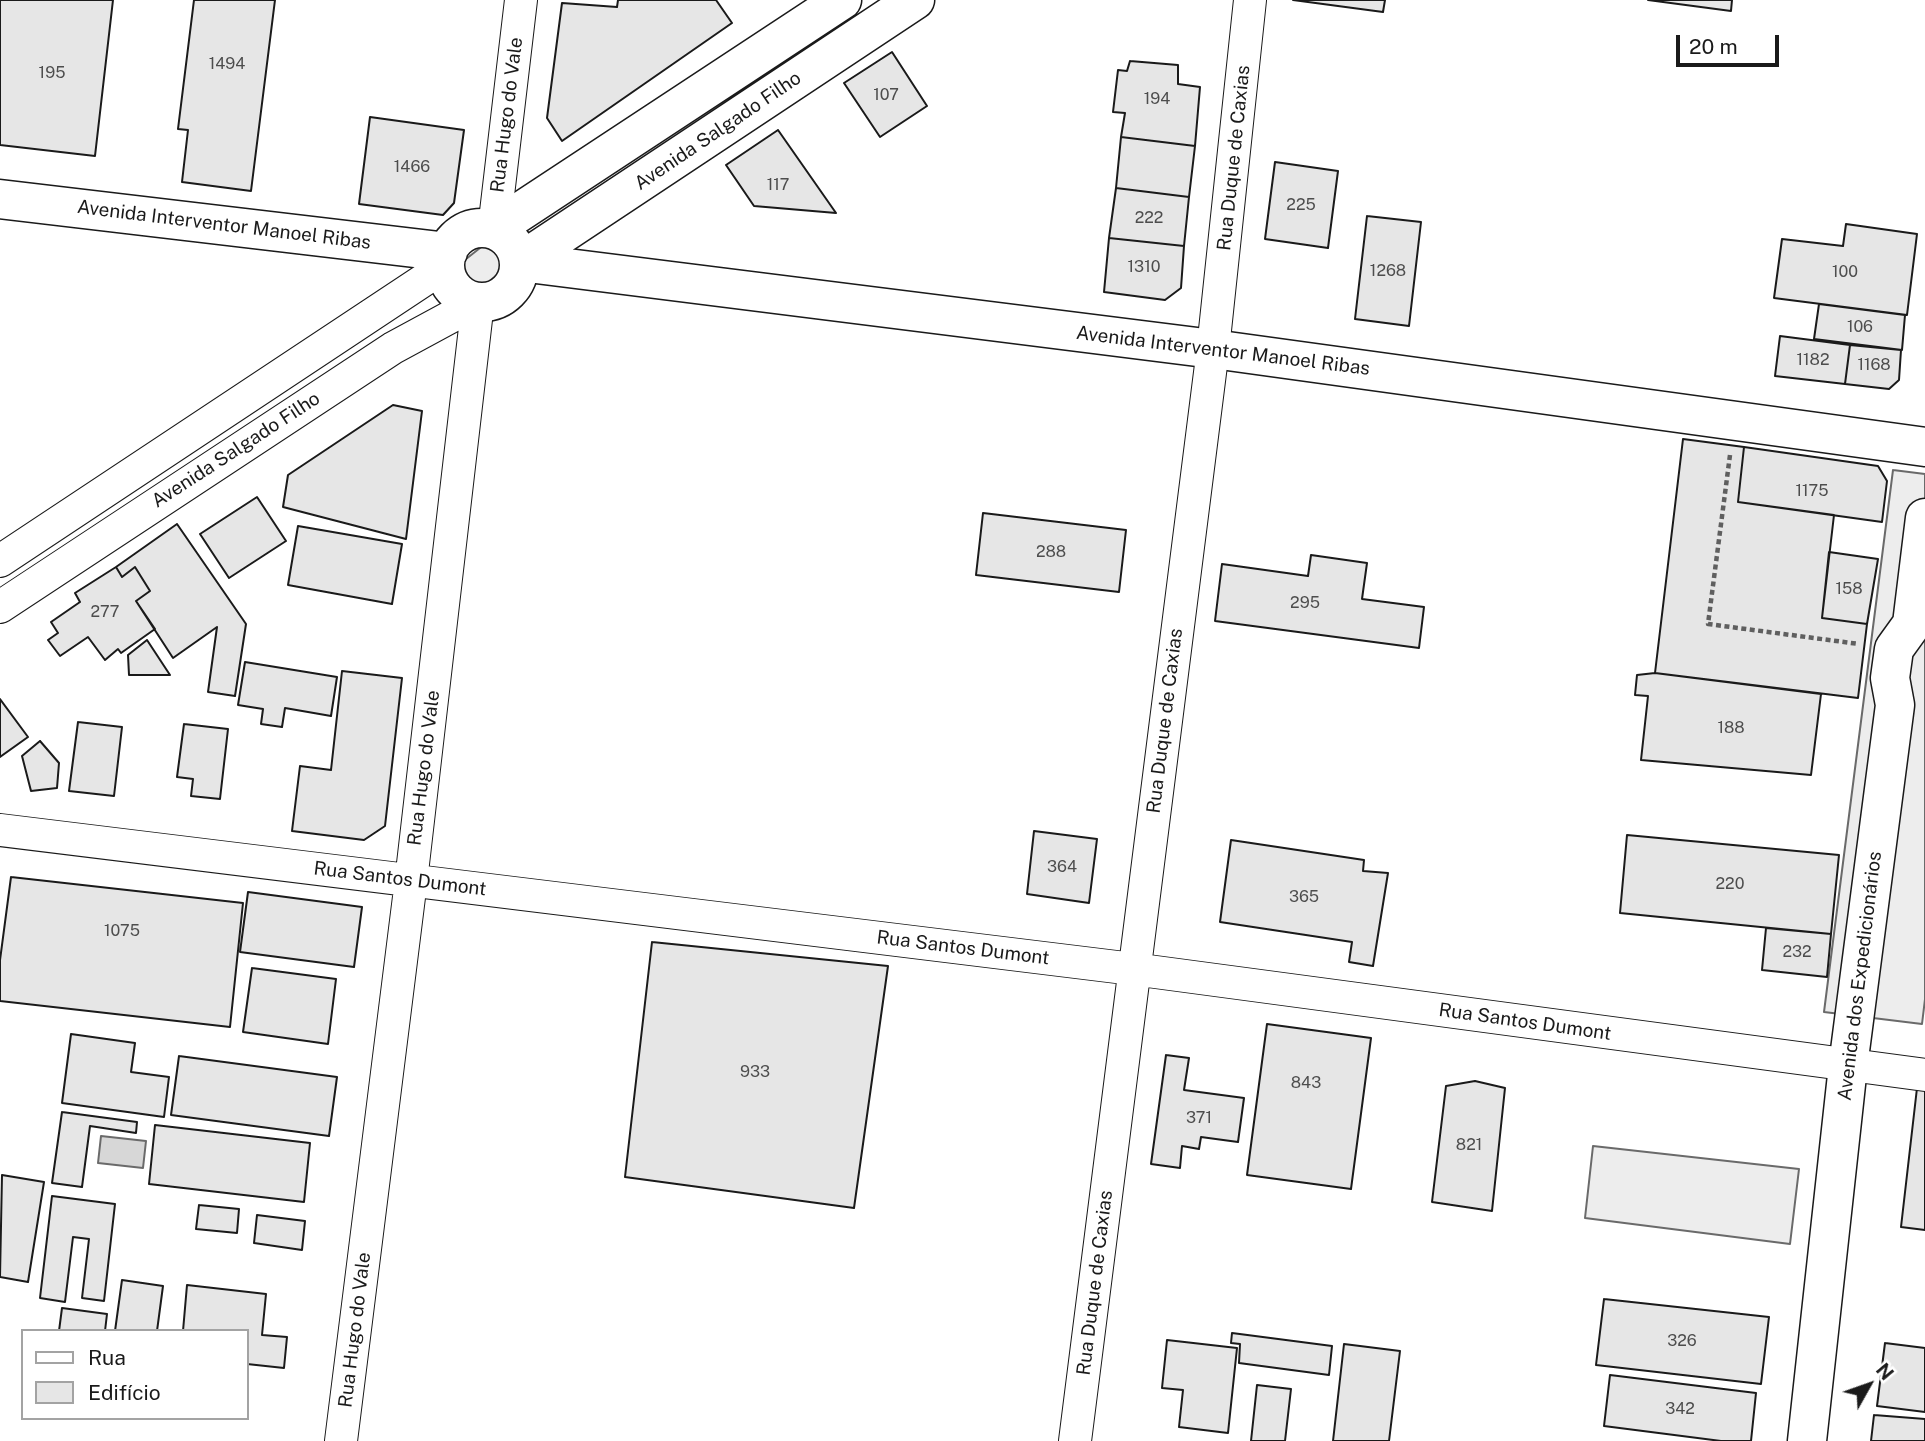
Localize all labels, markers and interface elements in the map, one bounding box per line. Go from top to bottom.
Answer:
scale bar [1680,21,1783,65]
text: 20 m [1689,34,1738,59]
street label: Rua Hugo do Vale [486,36,528,194]
house number: 1494 [209,54,245,74]
house number: 195 [39,63,65,83]
street label: Rua Duque de Caxias [1213,64,1255,252]
street label: Avenida Salgado Filho [630,67,806,195]
house number: 107 [873,85,899,105]
house number: 194 [1144,89,1170,109]
house number: 1466 [394,157,430,177]
house number: 117 [767,175,789,195]
house number: 225 [1286,195,1316,215]
street label: Avenida Interventor Manoel Ribas [76,196,372,254]
house number: 222 [1135,208,1163,228]
house number: 1310 [1128,257,1160,277]
house number: 1268 [1370,261,1406,281]
house number: 100 [1832,262,1858,282]
house number: 106 [1847,317,1873,337]
street label: Avenida Interventor Manoel Ribas [1075,322,1371,380]
house number: 1182 [1797,350,1829,370]
house number: 1168 [1857,355,1891,375]
street label: Avenida Salgado Filho [148,387,324,513]
house number: 1175 [1796,481,1828,501]
house number: 288 [1036,542,1066,562]
house number: 158 [1835,579,1863,599]
house number: 295 [1290,593,1320,613]
house number: 277 [91,602,119,622]
street label: Rua Duque de Caxias [1142,627,1188,815]
street label: Rua Hugo do Vale [403,689,445,847]
house number: 188 [1717,718,1745,738]
street label: Avenida dos Expedicionários [1833,850,1887,1102]
street label: Rua Santos Dumont [312,857,488,901]
house number: 364 [1047,857,1077,877]
house number: 220 [1716,874,1744,894]
house number: 365 [1289,887,1319,907]
house number: 1075 [104,921,140,941]
street label: Rua Santos Dumont [875,926,1051,970]
house number: 232 [1782,942,1812,962]
street label: Rua Santos Dumont [1437,999,1613,1045]
house number: 933 [740,1062,770,1082]
house number: 843 [1291,1073,1321,1093]
house number: 371 [1186,1108,1212,1128]
house number: 821 [1456,1135,1482,1155]
street label: Rua Duque de Caxias [1072,1189,1118,1377]
street label: Rua Hugo do Vale [334,1251,376,1409]
legend [21,1329,248,1420]
house number: 326 [1667,1331,1697,1351]
text: Rua [88,1345,126,1370]
north arrow [1834,1350,1904,1420]
text: N [1872,1359,1898,1384]
text: Edifício [88,1380,161,1405]
house number: 342 [1665,1399,1695,1419]

